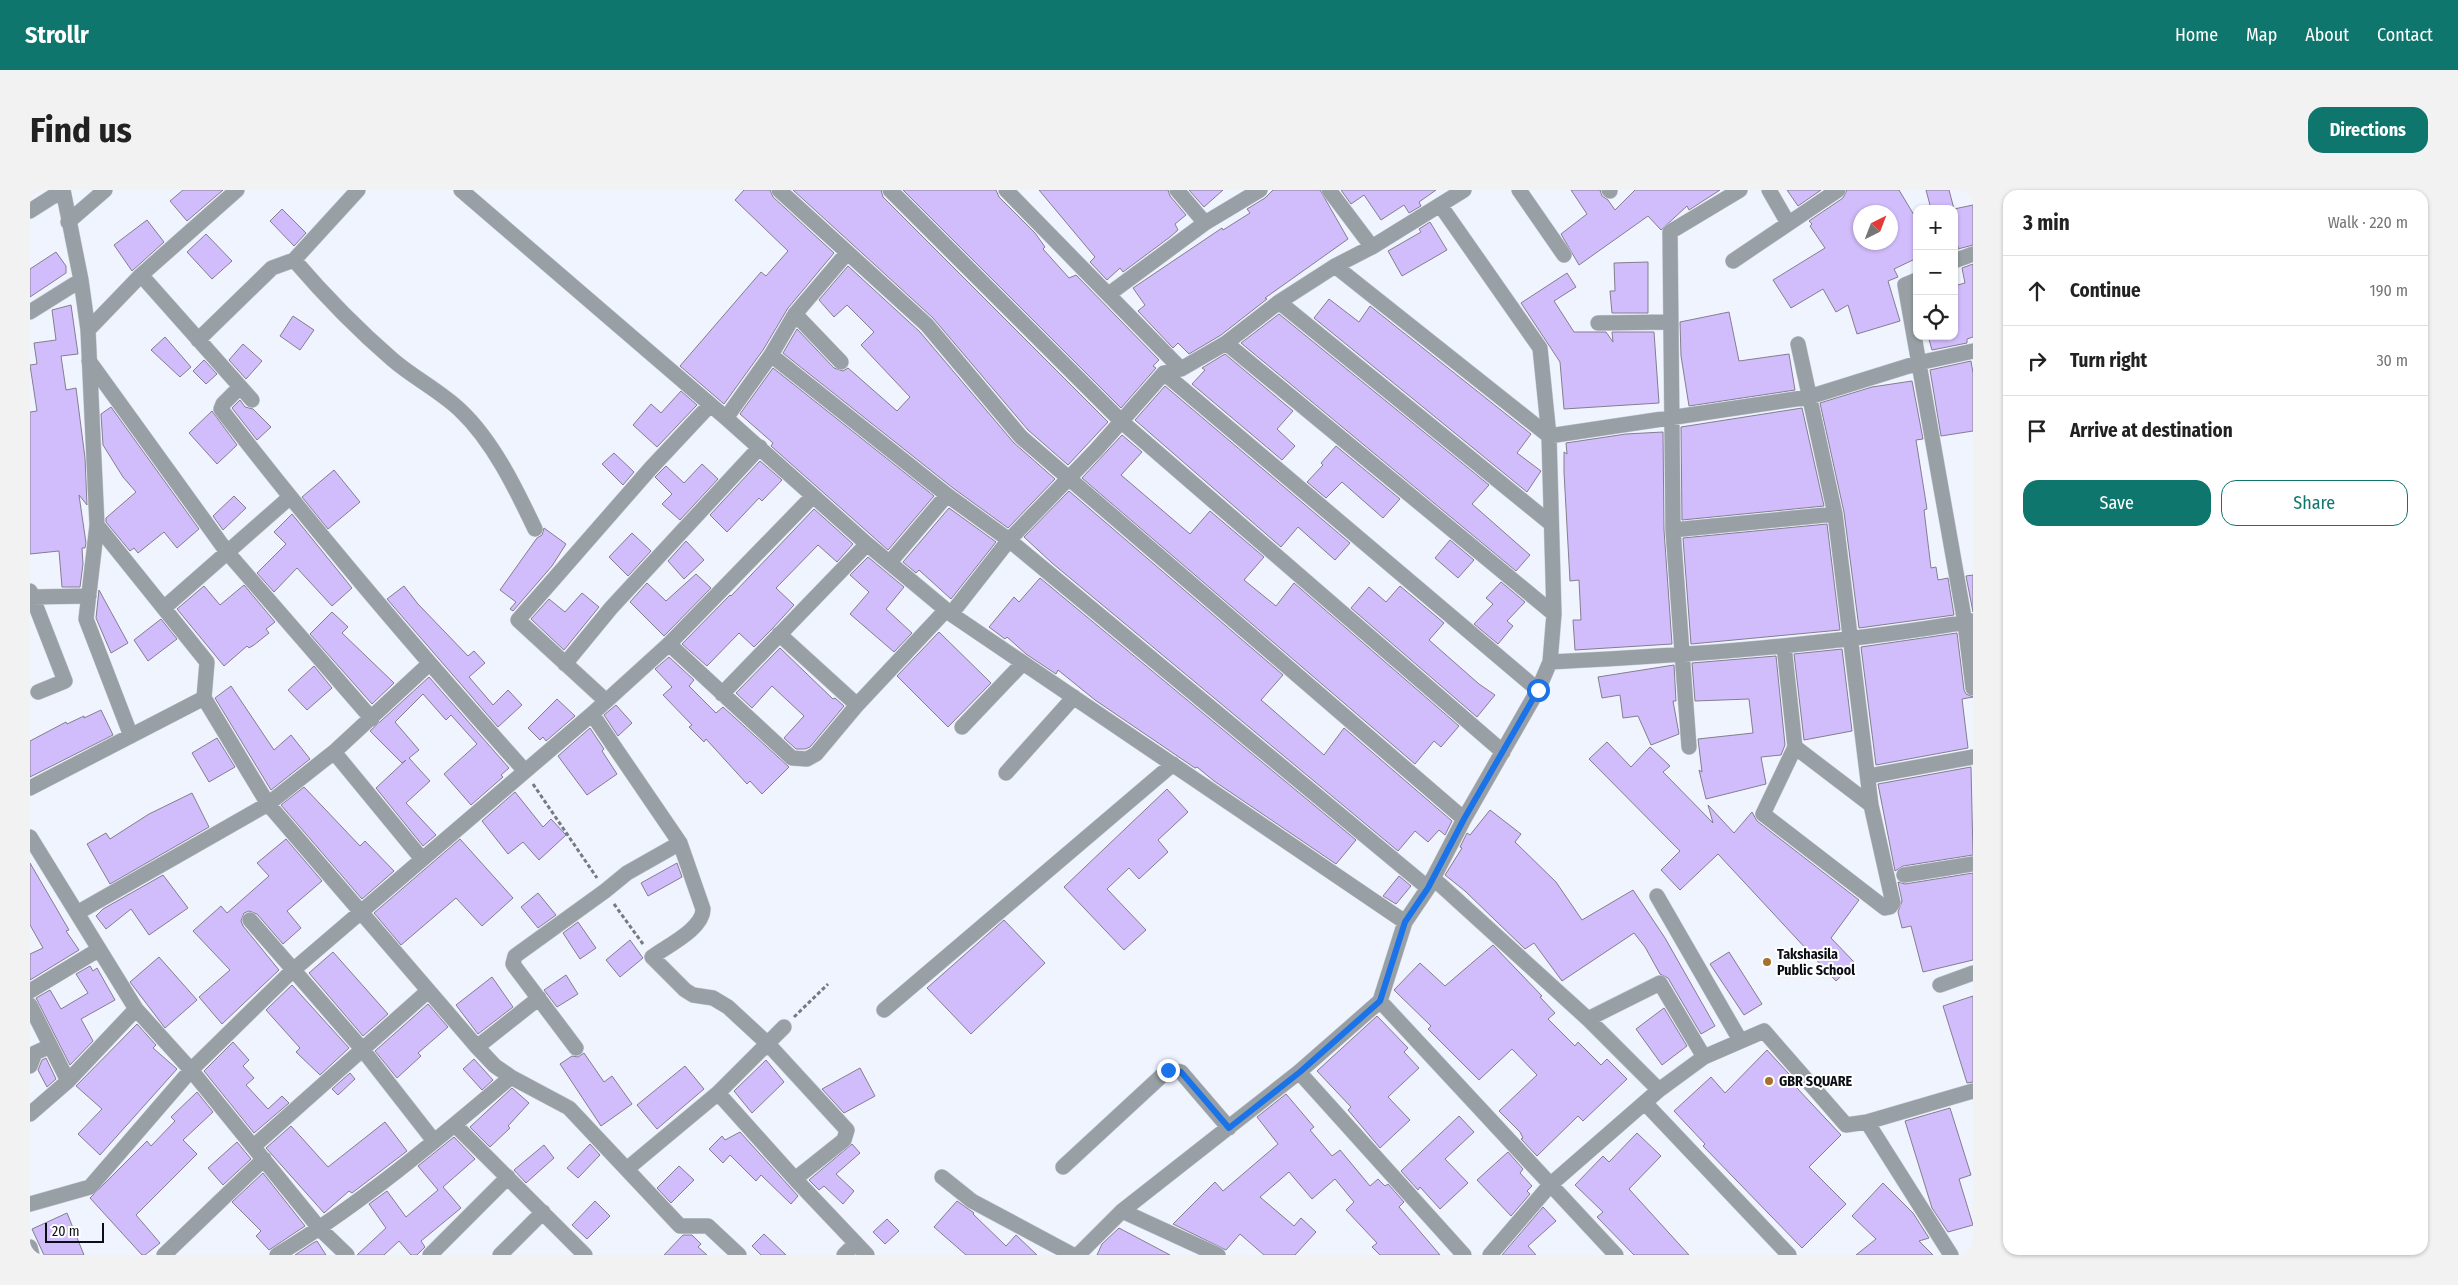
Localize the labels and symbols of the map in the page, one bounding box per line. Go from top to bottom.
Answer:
north arrow [1853,205,1898,250]
route start [1527,679,1550,702]
place label: Takshasila Public School [1777,946,1855,979]
marker: Takshasila Public School [1761,956,1773,968]
route end [1157,1059,1180,1082]
place label: GBR SQUARE [1779,1073,1852,1090]
marker: GBR SQUARE [1763,1075,1775,1087]
scale bar [45,1220,104,1243]

